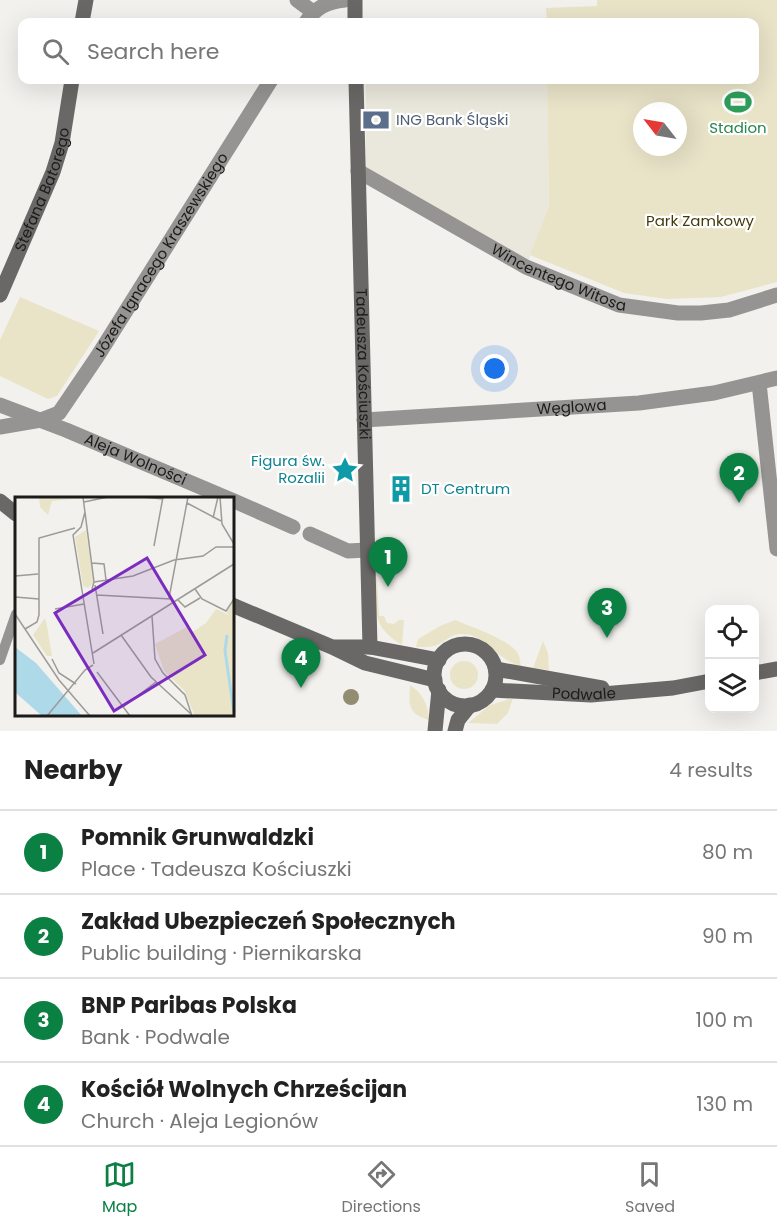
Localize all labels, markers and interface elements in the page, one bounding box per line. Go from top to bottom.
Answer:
search box [18,18,759,84]
icon: search [39,35,72,68]
text: Search here [87,36,220,67]
sports icon: Stadion [723,87,753,117]
north arrow [633,102,687,156]
bank icon: ING Bank Śląski [361,105,391,135]
place label: ING Bank Śląski [396,109,508,130]
place label: Stadion [709,117,767,138]
street label: Stefana Batorego [9,126,74,255]
street label: Józefa Ignacego Kraszewskiego [88,148,233,361]
park label: Park Zamkowy [646,210,755,231]
street label: Wincentego Witosa [488,238,627,316]
street label: Tadeusza Kościuszki [351,288,376,440]
your location [480,354,509,383]
street label: Węglowa [536,394,607,419]
street label: Aleja Wolności [81,428,190,490]
place label: Figura św. Rozalii [251,450,325,488]
pin: 2 [720,454,758,503]
place icon: Figura św. Rozalii [330,455,360,485]
building icon: DT Centrum [386,474,416,504]
place label: DT Centrum [421,478,510,499]
inset map [15,497,234,716]
pin: 1 [368,538,408,587]
pin: 3 [588,588,626,638]
map controls [705,605,759,713]
button: locate [705,605,759,659]
pin: 4 [282,638,320,688]
button: layers [705,659,759,713]
street label: Podwale [551,682,617,705]
text: Nearby [24,752,122,788]
text: 4 results [669,756,753,784]
text: Pomnik Grunwaldzki [81,822,314,853]
text: 1 [40,838,47,866]
text: 80 m [702,838,753,866]
text: Place · Tadeusza Kościuszki [81,855,352,883]
text: Zakład Ubezpieczeń Społecznych [81,906,456,937]
text: 2 [38,922,49,950]
text: 90 m [702,922,753,950]
text: Public building · Piernikarska [81,939,362,967]
text: BNP Paribas Polska [81,990,297,1021]
text: 3 [37,1006,50,1034]
text: 100 m [696,1006,753,1034]
text: Bank · Podwale [81,1023,230,1051]
text: Kościół Wolnych Chrześcijan [81,1074,407,1105]
text: 4 [37,1090,50,1118]
text: 130 m [696,1090,753,1118]
text: Church · Aleja Legionów [81,1107,318,1135]
tab: Map [102,1158,137,1219]
tab: Directions [342,1158,421,1219]
tab: Saved [625,1158,675,1219]

